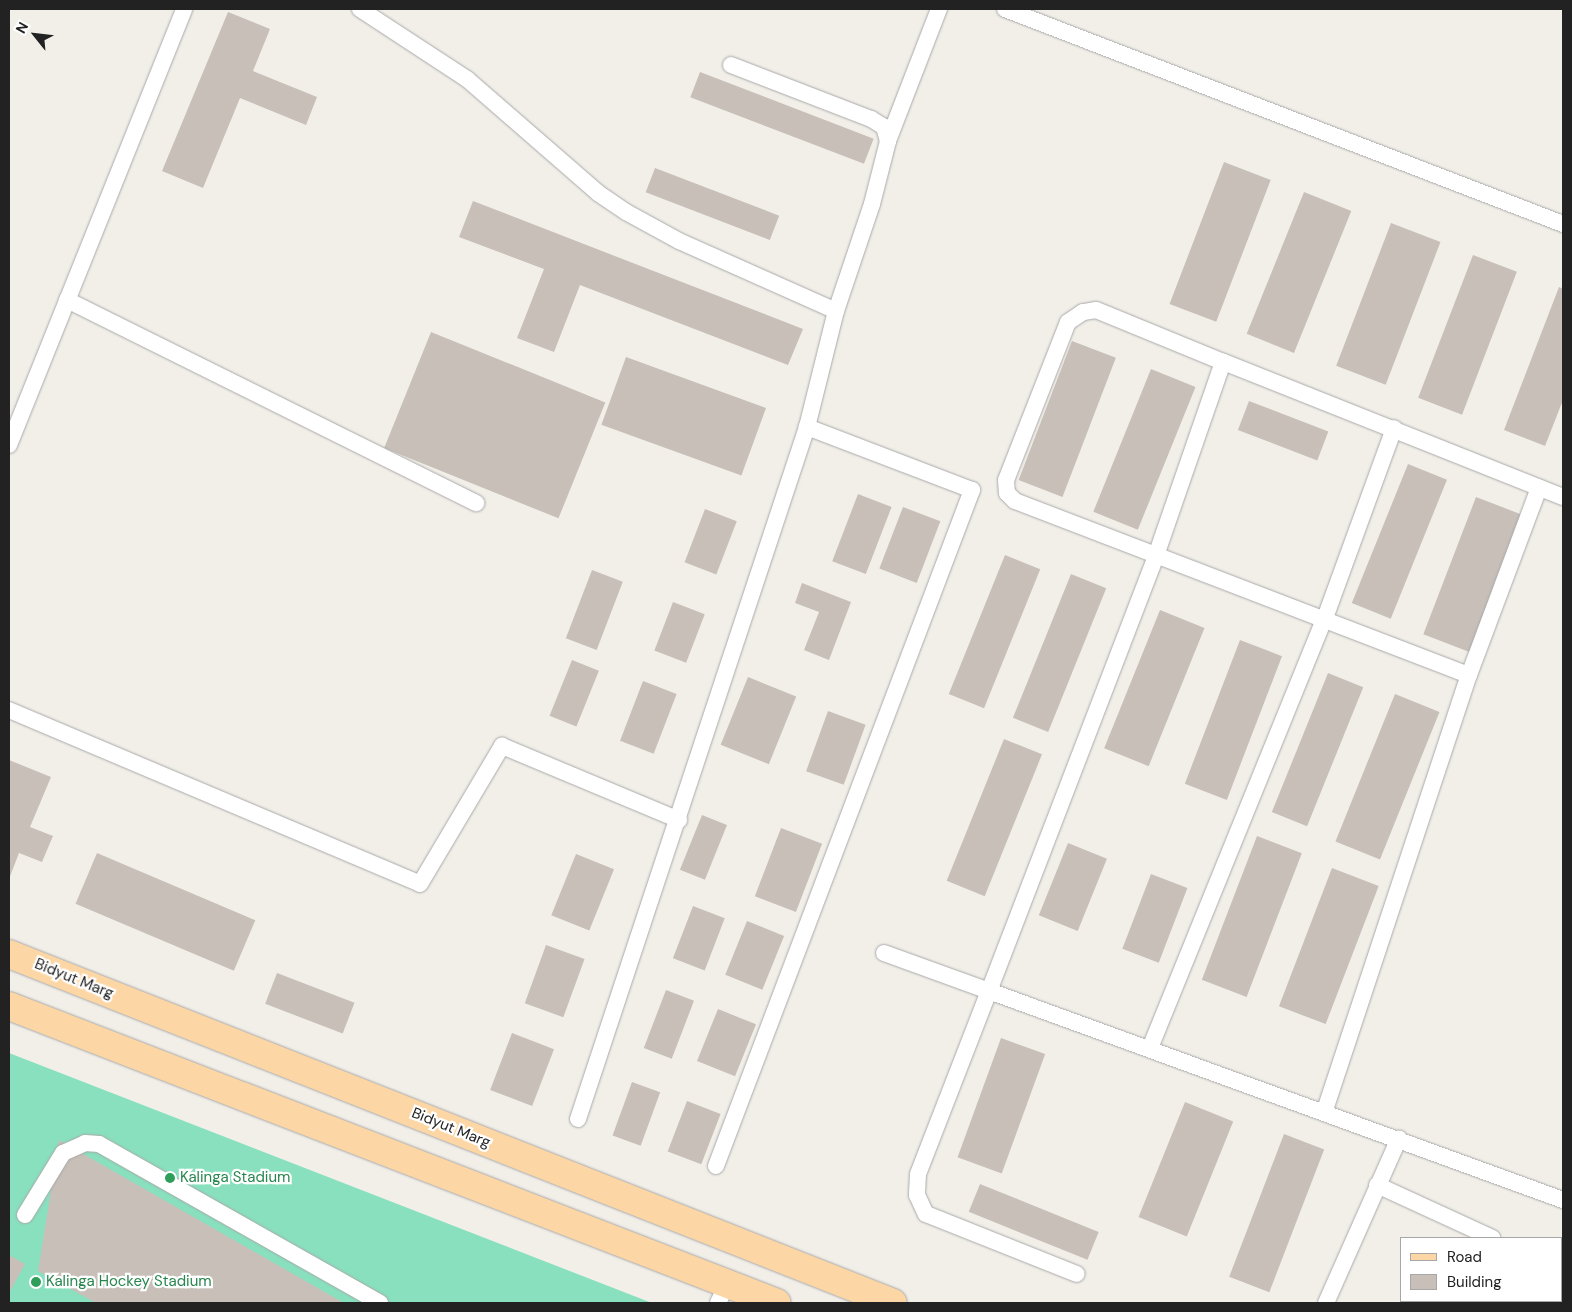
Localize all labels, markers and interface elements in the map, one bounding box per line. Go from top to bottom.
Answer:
north arrow [10,10,60,60]
text: N [12,19,32,37]
street label: Bidyut Marg [32,955,116,1003]
street label: Bidyut Marg [409,1104,493,1152]
place label: Kalinga Stadium [180,1169,290,1187]
marker: Kalinga Stadium [164,1172,176,1184]
legend [1400,1237,1562,1302]
text: Road [1447,1247,1482,1267]
text: Building [1447,1272,1502,1292]
place label: Kalinga Hockey Stadium [46,1273,212,1291]
marker: Kalinga Hockey Stadium [30,1276,42,1288]

